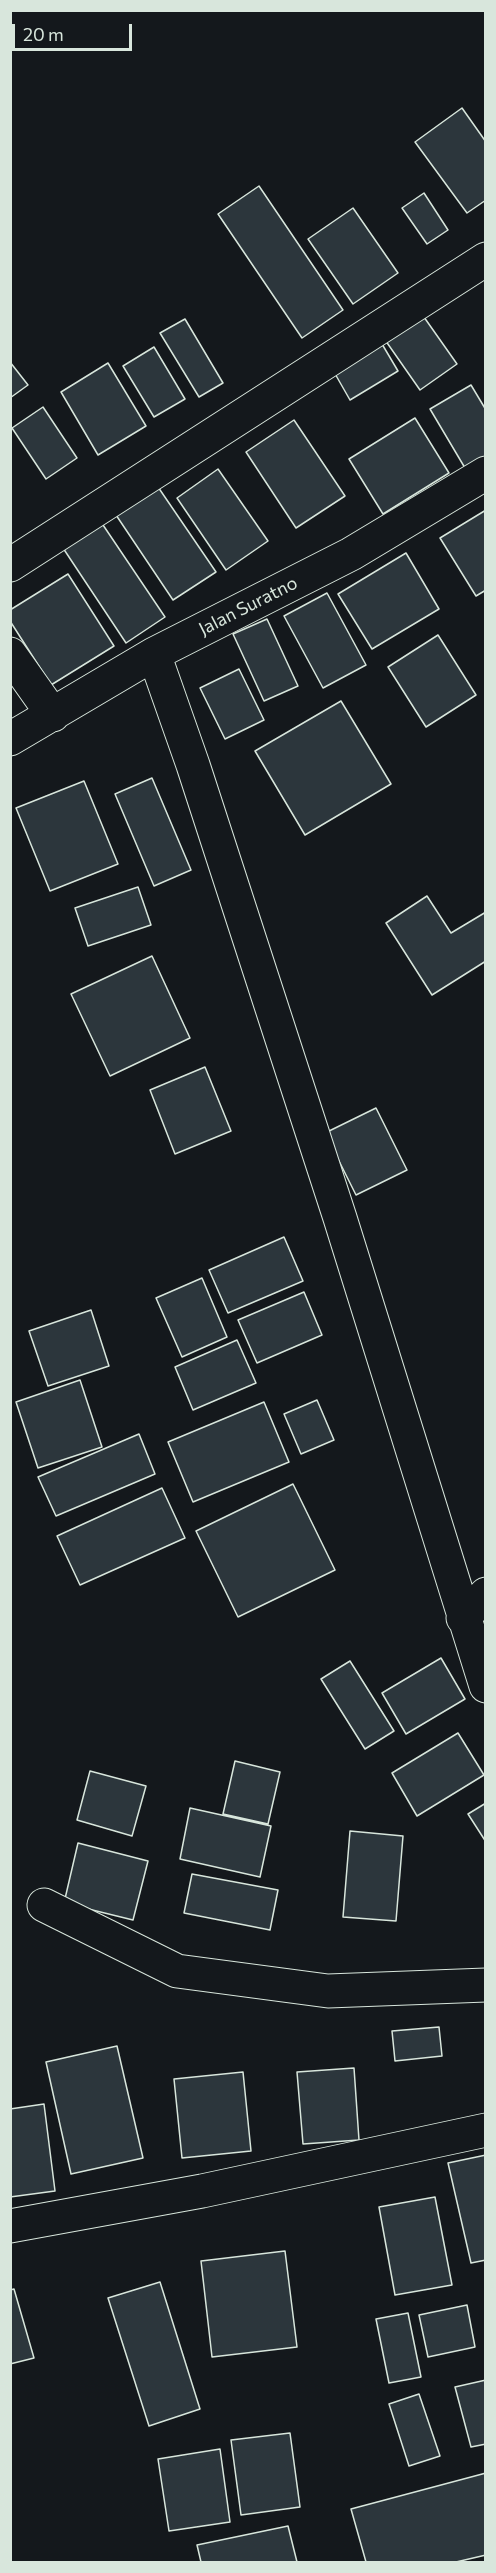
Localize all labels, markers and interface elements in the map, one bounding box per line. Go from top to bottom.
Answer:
scale bar [15,12,135,50]
text: 20 m [23,23,64,45]
street label: Jalan Suratno [195,572,301,640]

